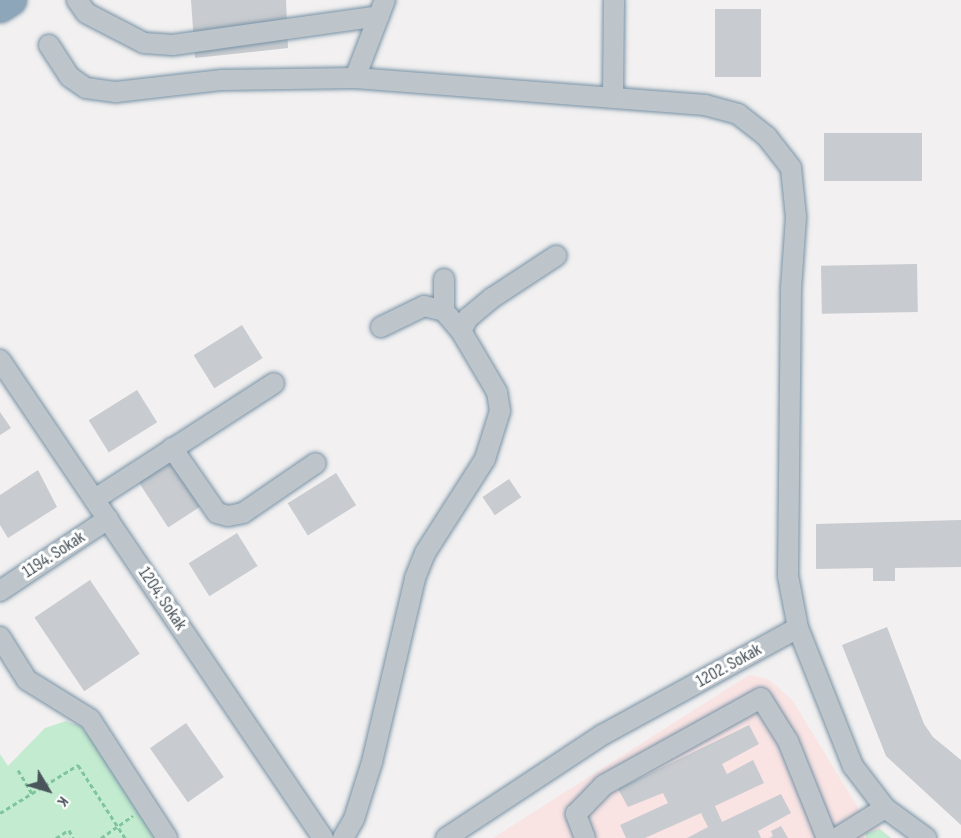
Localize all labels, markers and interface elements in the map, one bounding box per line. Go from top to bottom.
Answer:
street label: 1194. Sokak [19,527,89,583]
street label: 1204. Sokak [133,563,191,635]
street label: 1202. Sokak [693,639,765,693]
north arrow [18,760,78,820]
text: K [53,792,72,810]

